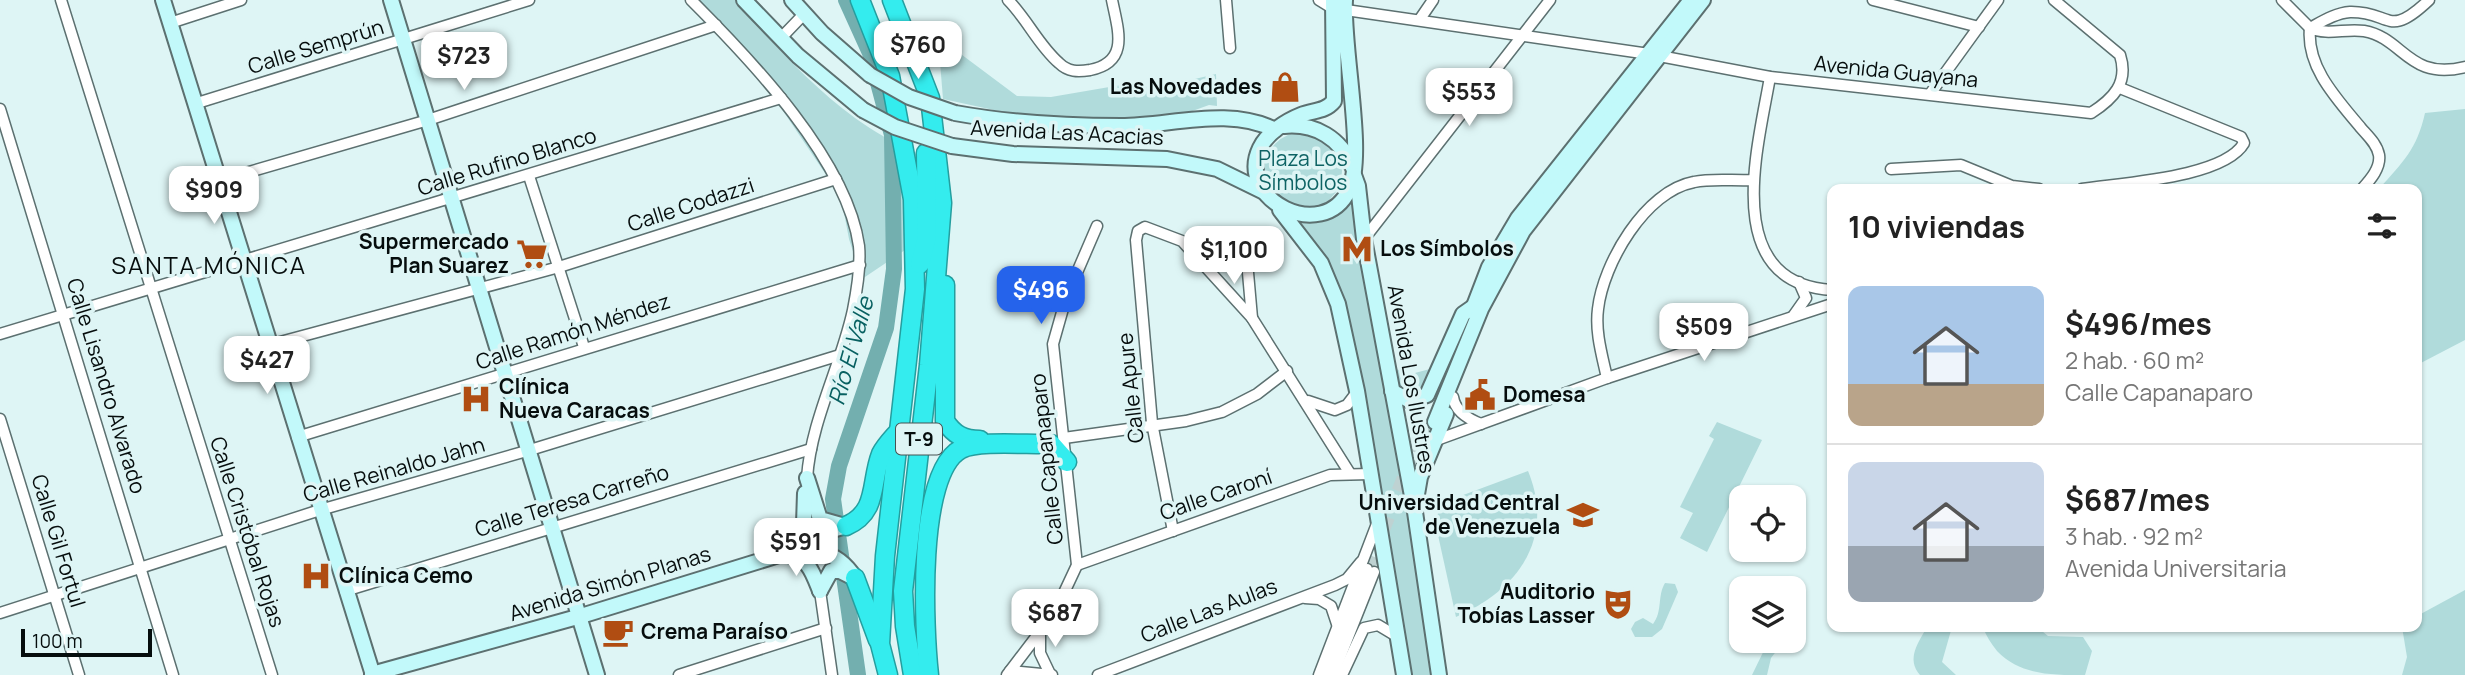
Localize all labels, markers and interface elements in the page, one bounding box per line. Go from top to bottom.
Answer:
street label: Calle Semprún [244,12,387,80]
pin: $760 [877,22,959,81]
text: $760 [890,28,946,60]
pin: $723 [423,32,505,92]
text: $723 [437,39,491,71]
street label: Avenida Guayana [1813,48,1980,94]
pin: $553 [1428,68,1510,128]
shop icon: Las Novedades [1268,70,1302,104]
place label: Las Novedades [1110,72,1262,100]
text: $553 [1442,75,1496,107]
street label: Avenida Las Acacias [970,113,1164,151]
street label: Calle Rufino Blanco [414,120,600,202]
park label: Plaza Los Símbolos [1258,144,1348,196]
pin: $909 [173,166,255,226]
street label: Calle Codazzi [624,170,758,238]
text: $909 [185,173,243,205]
text: 10 viviendas [1848,206,2025,247]
icon: filters [2363,207,2401,245]
pin: $1,100 [1177,226,1291,286]
place label: Supermercado Plan Suarez [359,227,509,279]
metro station icon: Los Símbolos [1340,232,1374,266]
text: $1,100 [1200,233,1268,265]
place label: Los Símbolos [1380,234,1514,262]
supermarket icon: Supermercado Plan Suarez [515,237,549,271]
district label: SANTA MÓNICA [111,248,307,281]
pin: $496 [1000,266,1082,326]
text: $496 [1013,273,1069,305]
street label: Calle Lisandro Alvarado [61,275,153,497]
street label: Avenida Los Ilustres [1382,282,1442,475]
street label: Calle Ramón Méndez [472,286,673,376]
water label: Río El Valle [819,291,881,408]
text: $496/mes [2065,303,2212,344]
pin: $509 [1663,304,1745,363]
text: $509 [1675,310,1733,342]
icon: home [1904,314,1988,398]
street label: Calle Apure [1110,332,1150,445]
pin: $427 [226,336,308,396]
text: $427 [240,343,294,375]
text: 2 hab. · 60 m² [2065,344,2204,376]
place label: Clínica Nueva Caracas [499,372,650,424]
street label: Calle Capanaparo [1023,372,1069,546]
text: Calle Capanaparo [2065,376,2253,408]
public building icon: Domesa [1463,378,1497,412]
place label: Domesa [1503,380,1586,408]
hospital icon: Clínica Nueva Caracas [459,382,493,416]
road number: T-9 [896,424,942,454]
street label: Calle Reinaldo Jahn [300,430,488,508]
street label: Calle Cristóbal Rojas [204,433,292,631]
street label: Calle Teresa Carreño [471,457,672,543]
street label: Calle Caroní [1156,462,1276,526]
street label: Calle Gil Fortul [25,471,92,611]
text: $687/mes [2065,479,2210,520]
map controls [1729,485,1806,653]
button: locate [1729,485,1806,562]
place label: Universidad Central de Venezuela [1358,488,1560,540]
icon: home [1904,490,1988,574]
school or university icon: Universidad Central de Venezuela [1566,498,1600,532]
pin: $591 [755,518,837,578]
text: 3 hab. · 92 m² [2065,520,2203,552]
text: $591 [770,525,822,557]
street label: Avenida Simón Planas [505,539,714,627]
text: Avenida Universitaria [2065,552,2287,584]
hospital icon: Clínica Cemo [299,559,333,593]
place label: Clínica Cemo [339,561,473,589]
street label: Calle Las Aulas [1136,571,1281,649]
button: layers [1729,576,1806,653]
place label: Auditorio Tobías Lasser [1457,577,1595,629]
theatre icon: Auditorio Tobías Lasser [1601,587,1635,621]
pin: $687 [1014,590,1096,649]
text: $687 [1027,596,1083,628]
cafe icon: Crema Paraíso [601,615,635,649]
place label: Crema Paraíso [641,617,788,645]
scale bar [21,626,152,658]
text: 100 m [32,628,83,654]

